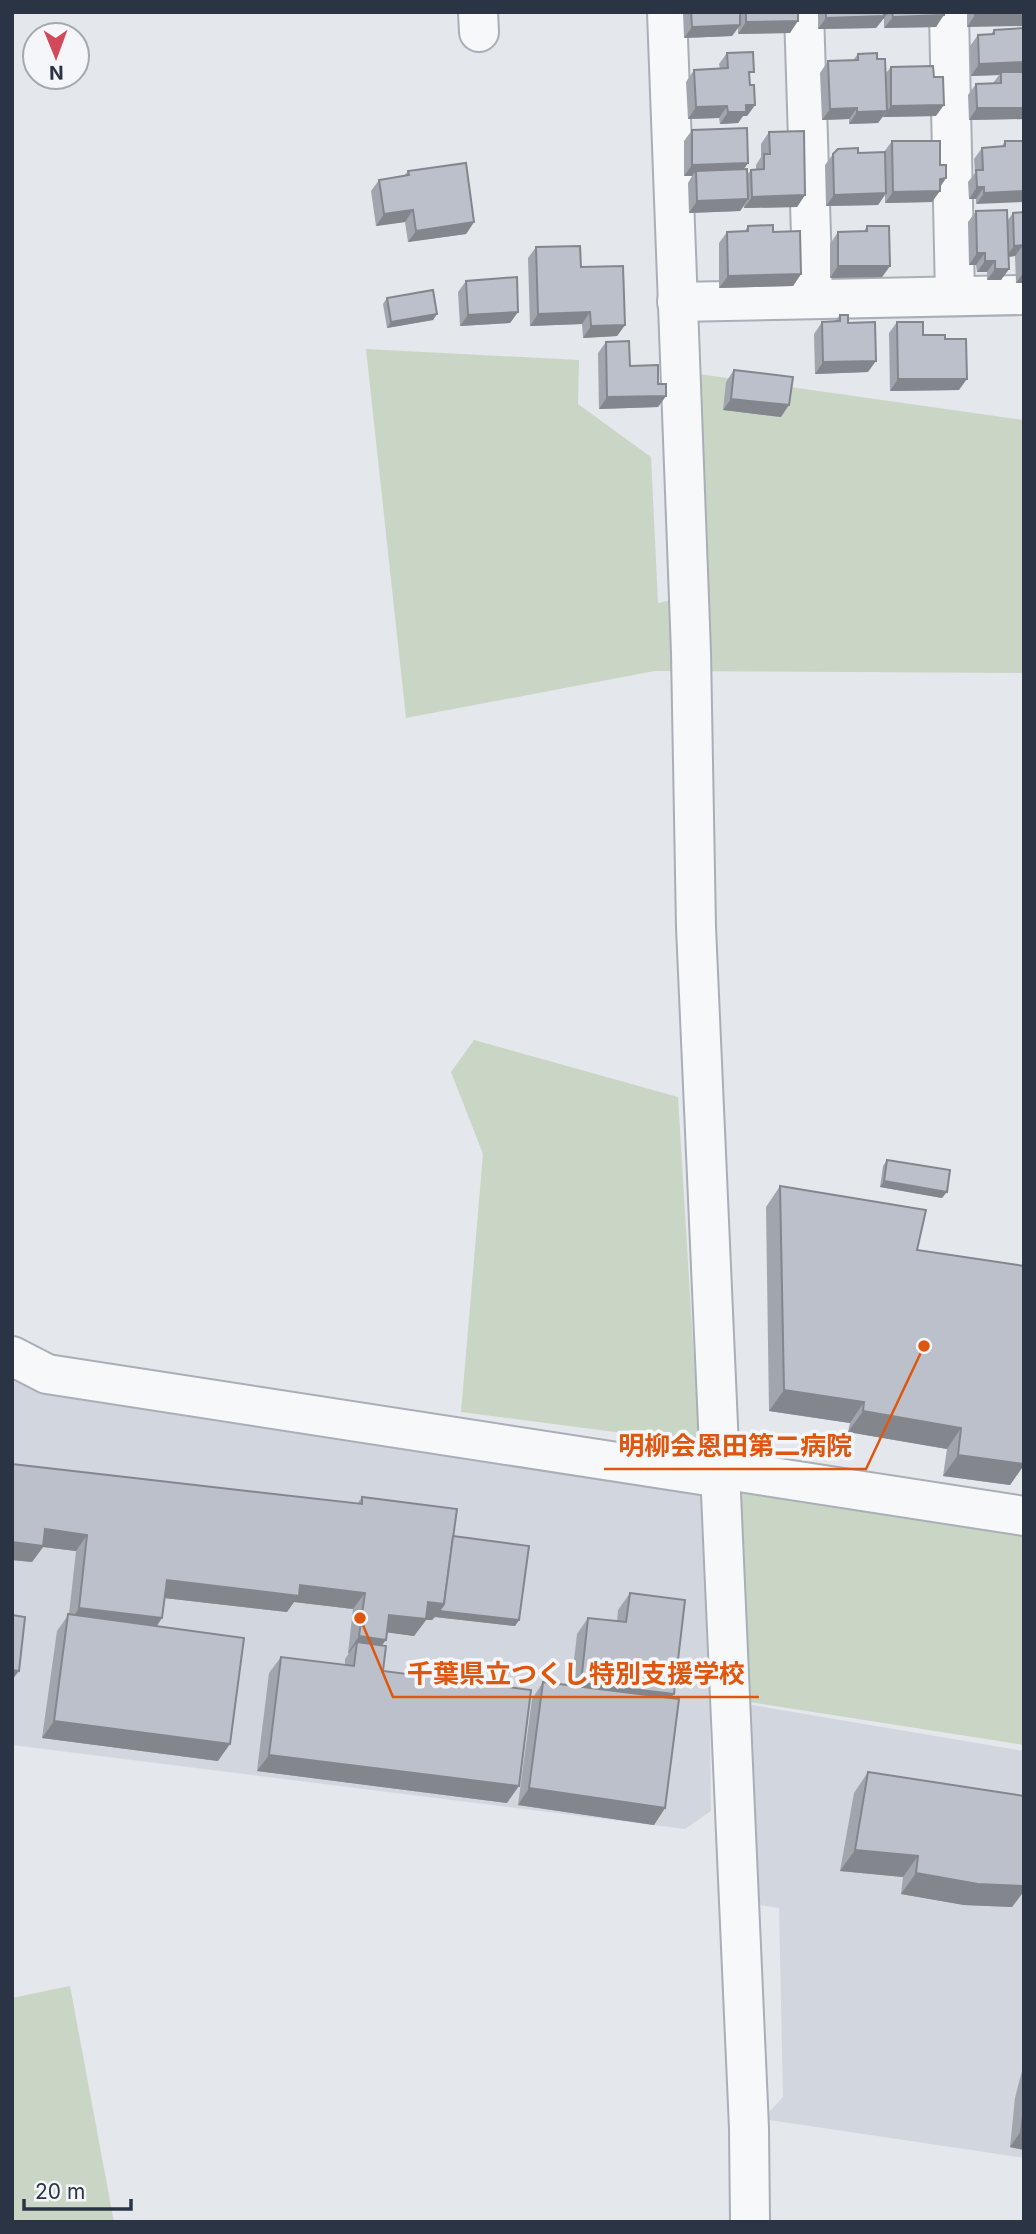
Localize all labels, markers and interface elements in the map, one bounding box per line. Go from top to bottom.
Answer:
north arrow [21,21,91,91]
text: N [49,61,64,84]
callout: 明柳会恩田第二病院 [604,1422,866,1469]
text: 明柳会恩田第二病院 [618,1430,852,1461]
callout: 千葉県立つくし特別支援学校 [393,1650,759,1697]
text: 千葉県立つくし特別支援学校 [407,1658,745,1689]
scale bar [24,2168,131,2212]
text: 20 m [35,2179,85,2204]

